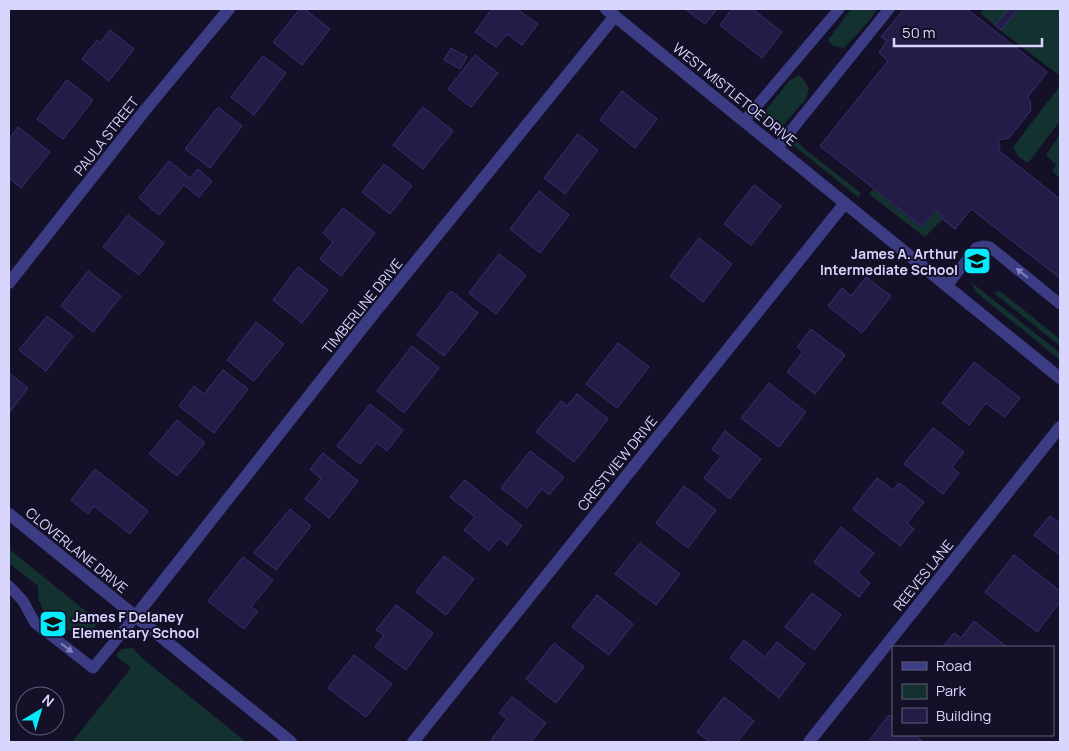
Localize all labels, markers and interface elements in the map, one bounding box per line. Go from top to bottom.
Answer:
scale bar [894,15,1042,47]
text: 50 m [902,22,936,43]
street label: WEST MISTLETOE DRIVE [669,38,801,150]
street label: PAULA STREET [69,92,143,179]
place label: James A. Arthur Intermediate School [820,244,958,279]
school or university icon: James A. Arthur Intermediate School [962,246,992,276]
street label: TIMBERLINE DRIVE [318,254,406,358]
one-way arrow [1016,268,1029,279]
street label: CRESTVIEW DRIVE [573,412,661,514]
street label: CLOVERLANE DRIVE [22,503,132,597]
street label: REEVES LANE [889,536,957,614]
place label: James F Delaney Elementary School [72,607,199,642]
school or university icon: James F Delaney Elementary School [38,609,68,639]
one-way arrow [60,643,74,653]
legend [892,646,1054,736]
text: Road [936,655,972,676]
text: Park [936,680,966,701]
north arrow [15,686,65,736]
text: N [38,690,58,711]
text: Building [936,705,991,726]

